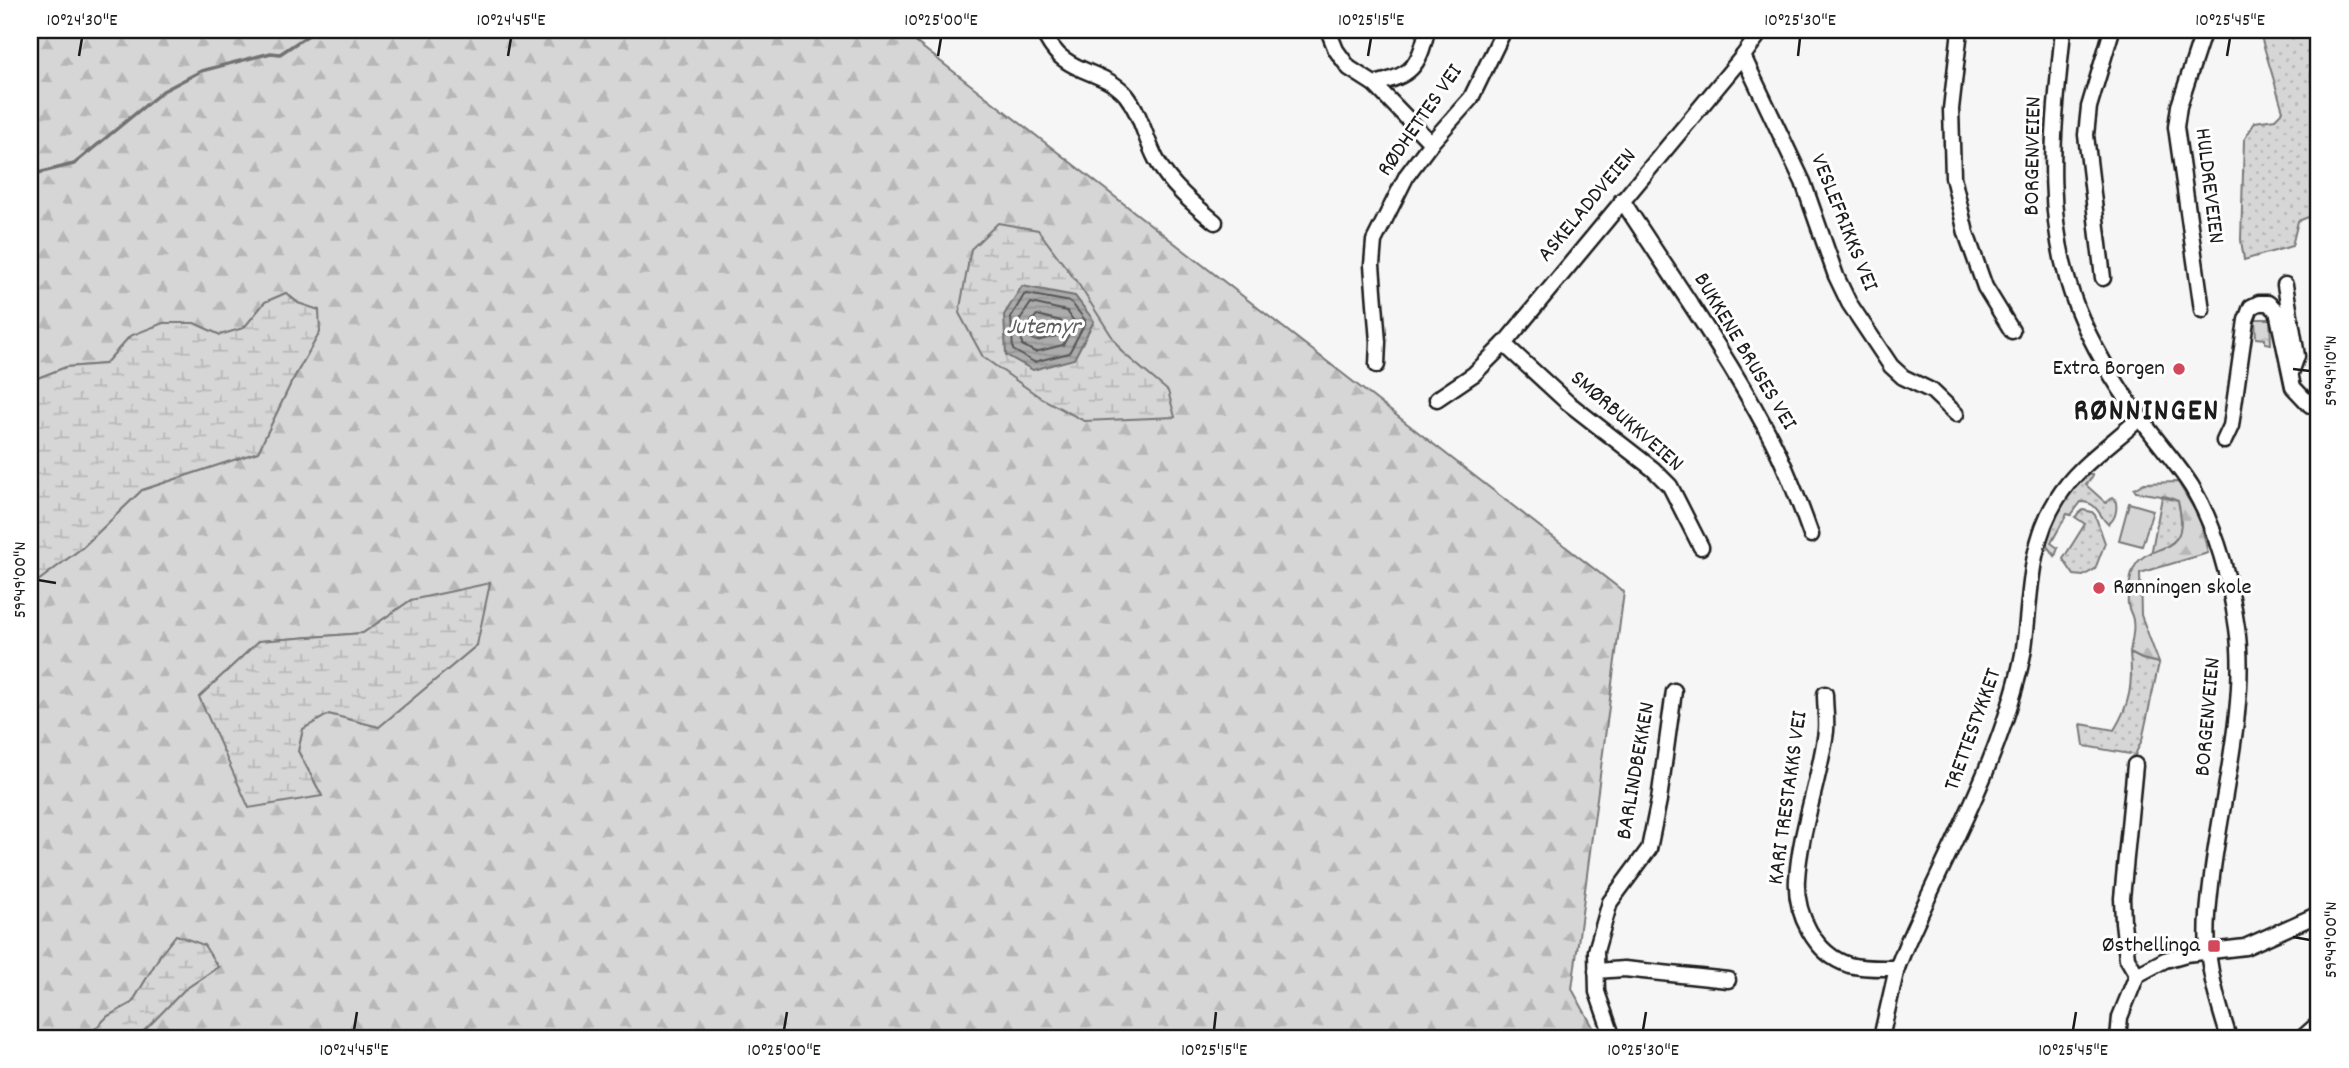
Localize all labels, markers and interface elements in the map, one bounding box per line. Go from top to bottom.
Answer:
text: 10°24'30"E [47,9,117,34]
text: 10°24'45"E [477,9,545,34]
text: 10°25'00"E [904,9,978,34]
text: 10°25'15"E [1338,9,1404,34]
text: 10°25'30"E [1764,9,1836,34]
text: 10°25'45"E [2195,9,2265,34]
street label: RØDHETTES VEI [1370,58,1472,184]
street label: BORGENVEIEN [2016,96,2052,216]
street label: HULDREVEIEN [2185,126,2231,246]
street label: ASKELADDVEIEN [1530,142,1646,270]
street label: VESLEFRIKKS VEI [1800,149,1886,297]
street label: BUKKENE BRUSES VEI [1684,267,1804,437]
water label: Jutemyr [1006,311,1083,345]
text: 59°49'10"N [2320,336,2345,406]
place label: Extra Borgen [2052,353,2165,386]
marker: Extra Borgen [2171,361,2187,377]
street label: SMØRBUKKVEIEN [1562,363,1690,481]
district label: RØNNINGEN [2074,392,2220,435]
text: 59°49'00"N [9,542,34,618]
place label: Rønningen skole [2113,572,2252,605]
marker: Rønningen skole [2091,580,2107,596]
street label: BORGENVEIEN [2187,656,2231,778]
street label: TRETTESTYKKET [1937,664,2011,796]
street label: BARLINDBEKKEN [1609,700,1665,842]
street label: KARI TRESTAKKS VEI [1760,709,1818,887]
text: 59°49'00"N [2320,902,2345,978]
place label: Østhellinga [2102,930,2201,963]
marker: Østhellinga [2206,938,2222,954]
text: 10°24'45"E [320,1039,388,1064]
text: 10°25'00"E [747,1039,821,1064]
text: 10°25'15"E [1181,1039,1247,1064]
text: 10°25'30"E [1607,1039,1679,1064]
text: 10°25'45"E [2038,1039,2108,1064]

